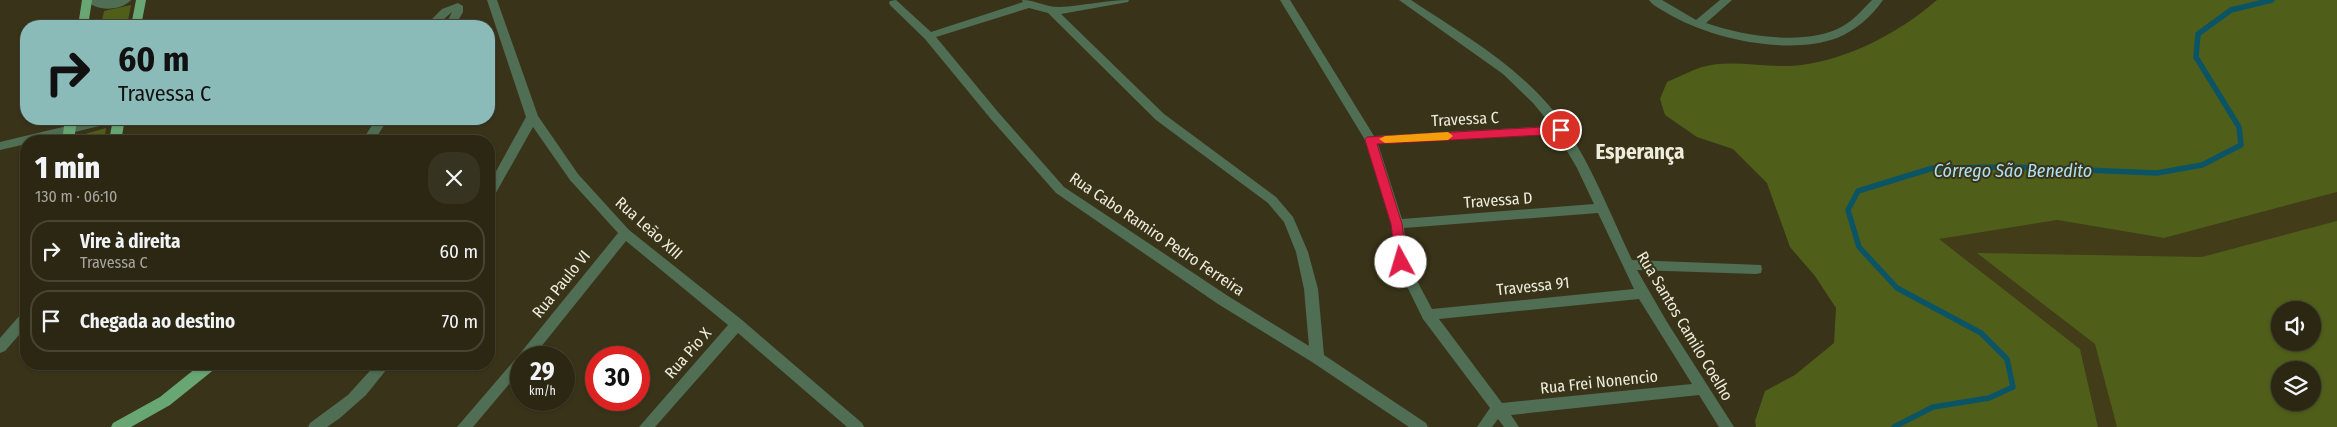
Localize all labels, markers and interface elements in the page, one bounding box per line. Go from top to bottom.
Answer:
text: 60 m [118,38,189,80]
icon: right [35,40,100,105]
text: Travessa C [118,80,211,107]
street label: Travessa C [1431,108,1499,130]
pin [1540,109,1582,151]
icon: arrive [1547,116,1575,144]
district label: Esperança [1596,139,1685,165]
text: 1 min [35,150,100,186]
button: close [428,152,480,204]
water label: Córrego São Benedito [1934,160,2092,182]
street label: Rua Cabo Ramiro Pedro Ferreira [1066,168,1248,300]
text: 130 m · 06:10 [35,187,117,206]
street label: Travessa D [1463,188,1533,212]
street label: Rua Leão XIII [612,193,686,263]
text: Vire à direita [80,230,181,253]
position arrow [1374,235,1426,287]
icon: right [37,237,65,265]
text: 60 m [440,240,478,263]
street label: Rua Paulo VI [528,247,594,321]
street label: Rua Santos Camilo Coelho [1633,248,1737,404]
text: Travessa C [80,253,148,272]
street label: Travessa 91 [1496,273,1570,299]
map controls [2271,301,2321,411]
button: sound [2271,301,2321,351]
icon: arrive [37,307,65,335]
text: Chegada ao destino [80,310,235,333]
text: 70 m [442,310,478,333]
street label: Rua Pio X [661,324,715,382]
speed limit sign: 30 [585,346,650,411]
text: 29 [530,357,555,387]
button: layers [2271,361,2321,411]
street label: Rua Frei Nonencio [1539,366,1659,398]
text: km/h [529,384,556,398]

